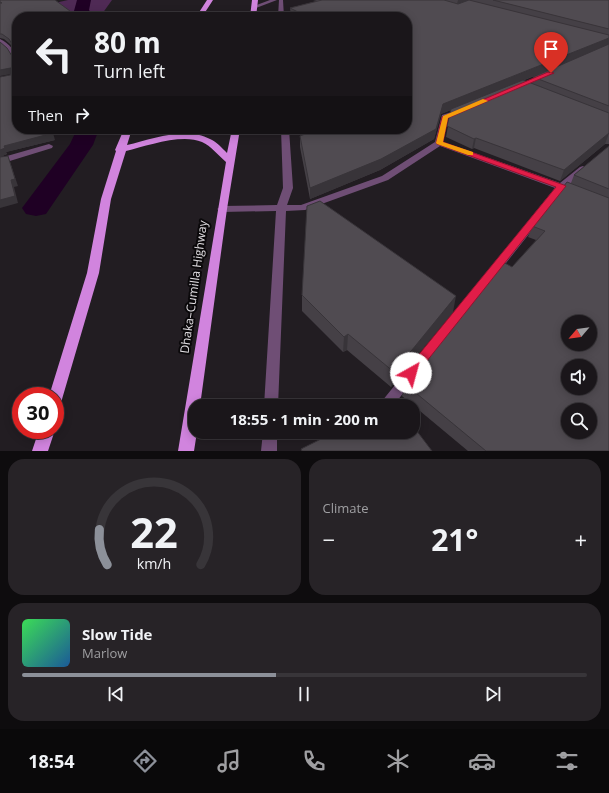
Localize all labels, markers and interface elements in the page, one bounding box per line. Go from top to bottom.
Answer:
text: 80 m [94,23,161,61]
icon: left [28,28,80,80]
pin [534,32,568,73]
icon: arrive [540,38,562,60]
text: Turn left [94,59,165,83]
icon: right [71,104,93,126]
text: Then [28,105,63,125]
street label: Dhaka–Cumilla Highway [176,218,211,355]
north arrow [561,315,597,351]
map controls [561,315,597,439]
position arrow [390,352,432,394]
button: sound [561,359,597,395]
speed limit sign: 30 [12,387,64,439]
button: search [561,403,597,439]
text: 18:55 · 1 min · 200 m [230,409,378,429]
text: Climate [323,499,368,517]
text: 22 [130,504,178,560]
text: 21° [431,519,478,560]
text: − [323,524,335,554]
text: + [574,524,587,554]
text: km/h [137,554,172,573]
text: Slow Tide [82,624,152,644]
text: Marlow [82,644,127,662]
icon: previous [105,683,127,705]
icon: pause [293,683,315,705]
icon: next [482,683,504,705]
icon: directions [131,747,159,775]
icon: music [215,747,243,775]
icon: phone [300,747,328,775]
icon: climate [384,747,412,775]
icon: car [468,747,496,775]
icon: filters [553,747,581,775]
text: 18:54 [28,749,75,773]

